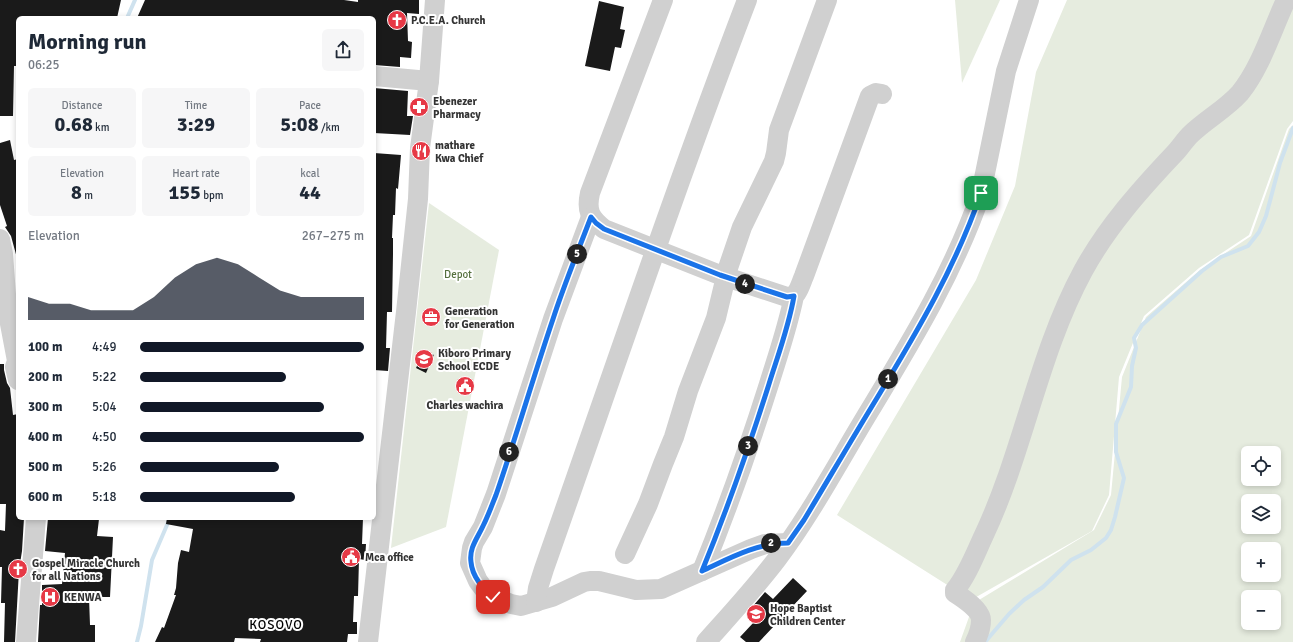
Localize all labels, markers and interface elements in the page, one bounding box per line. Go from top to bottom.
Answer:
church icon: P.C.E.A. Church [386,9,408,31]
place label: P.C.E.A. Church [411,14,485,27]
text: Morning run [28,28,147,55]
button: share [322,29,364,71]
text: 06:25 [28,57,60,73]
place label: Ebenezer Pharmacy [433,95,481,121]
pharmacy icon: Ebenezer Pharmacy [408,96,430,118]
text: Distance [62,99,102,112]
text: Time [185,99,207,112]
text: Pace [299,99,321,112]
text: 0.68 [55,112,93,137]
text: 3:29 [177,112,215,137]
text: 5:08 [280,112,318,137]
text: km [93,121,109,134]
text: /km [318,121,340,134]
place label: mathare Kwa Chief [435,139,484,165]
restaurant icon: mathare Kwa Chief [410,140,432,162]
text: Elevation [60,167,104,180]
text: Heart rate [172,167,220,180]
text: kcal [300,167,320,180]
pin [964,176,998,210]
text: 8 [71,180,82,205]
text: 155 [168,180,201,205]
text: 44 [299,180,321,205]
icon: arrive [970,182,992,204]
text: m [82,189,93,202]
text: bpm [201,189,224,202]
text: Elevation [28,228,80,244]
text: 267–275 m [302,228,364,244]
pin: 5 [567,244,587,264]
text: 5 [574,247,580,260]
park label: Depot [444,268,472,281]
pin: 4 [735,274,755,294]
text: 4 [742,277,748,290]
place label: Generation for Generation [444,305,515,331]
office icon: Generation for Generation [420,306,442,328]
text: 100 m [28,339,62,355]
text: 4:49 [92,339,117,355]
place label: Kiboro Primary School ECDE [438,347,512,373]
school or university icon: Kiboro Primary School ECDE [413,348,435,370]
text: 200 m [28,369,62,385]
text: 5:22 [92,369,117,385]
pin: 1 [878,369,898,389]
text: 1 [885,372,891,385]
public building icon: Charles wachira [454,375,476,397]
text: 300 m [28,399,62,415]
text: 5:04 [92,399,117,415]
place label: Charles wachira [427,399,504,412]
text: 400 m [28,429,62,445]
text: 4:50 [92,429,117,445]
pin: 3 [738,436,758,456]
text: 3 [745,439,751,452]
pin: 6 [499,442,519,462]
text: 6 [506,445,512,458]
map controls [1241,446,1281,630]
button: locate [1241,446,1281,486]
text: 500 m [28,459,62,475]
text: 5:26 [92,459,117,475]
text: 600 m [28,489,62,505]
text: 5:18 [92,489,117,505]
button: layers [1241,494,1281,534]
pin: 2 [761,533,781,553]
text: 2 [768,536,774,549]
button: + [1241,542,1281,582]
public building icon: Mca office [340,546,362,568]
place label: Mca office [365,551,414,564]
place label: Gospel Miracle Church for all Nations [31,557,140,583]
church icon: Gospel Miracle Church for all Nations [7,558,29,580]
pin [476,580,510,614]
hospital icon: KENWA [39,586,61,608]
icon: check [482,586,504,608]
button: − [1241,590,1281,630]
place label: KENWA [64,591,101,604]
place label: Hope Baptist Children Center [770,602,846,628]
school or university icon: Hope Baptist Children Center [745,603,767,625]
district label: KOSOVO [249,617,303,633]

